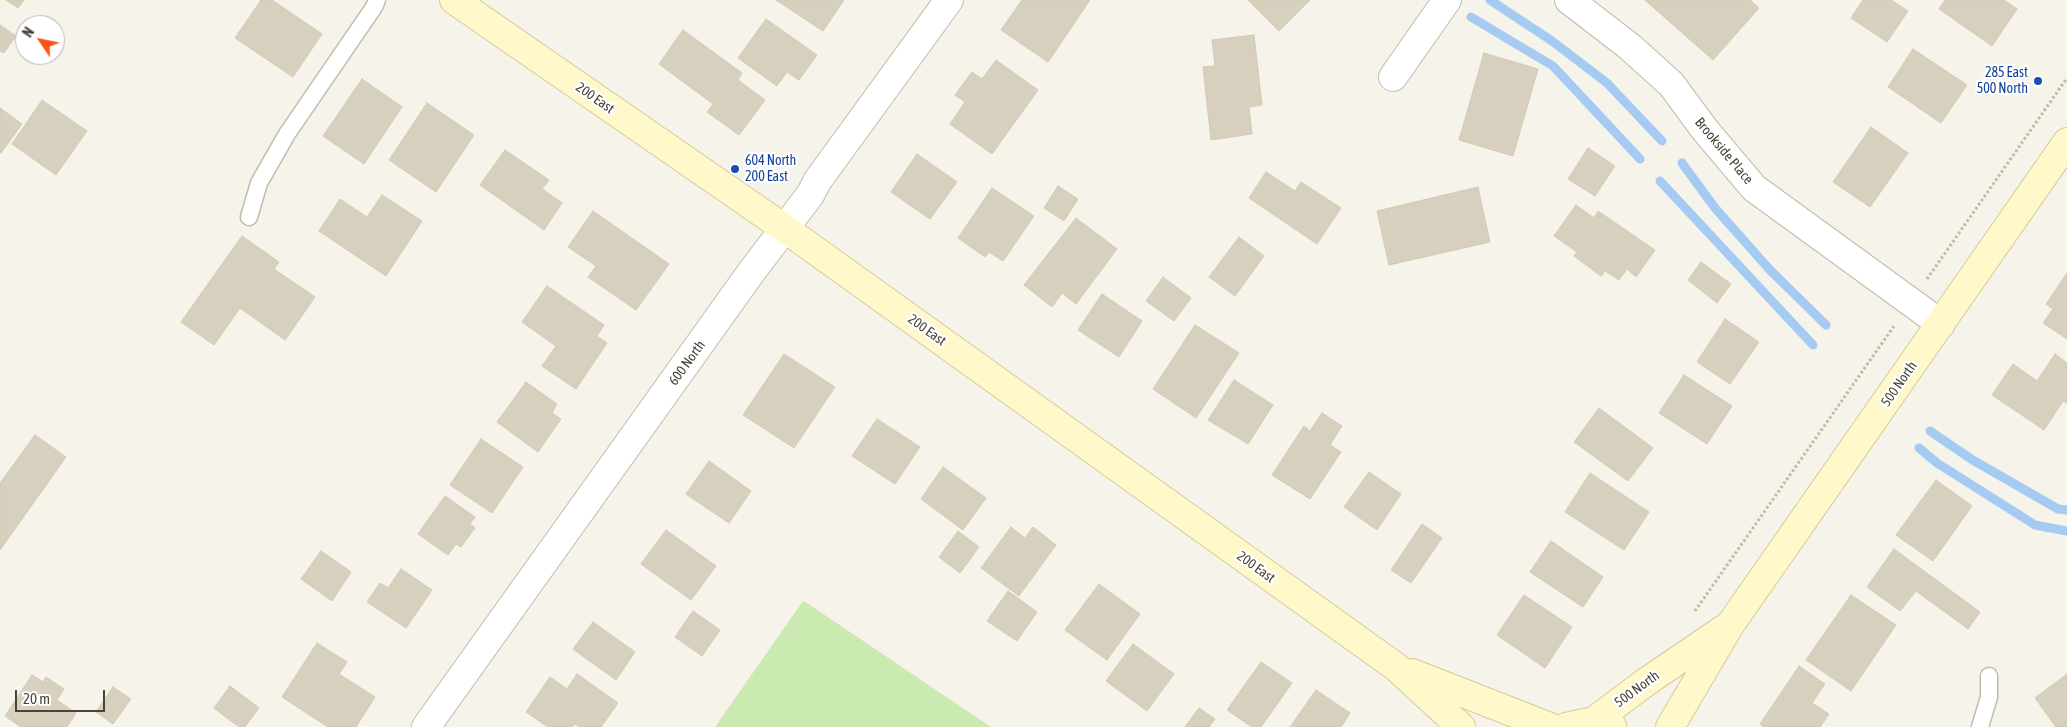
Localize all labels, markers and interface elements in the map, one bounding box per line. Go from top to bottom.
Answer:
north arrow [15,15,65,65]
text: N [19,24,37,40]
place label: 285 East 500 North [1977,65,2028,98]
marker: 285 East 500 North [2032,75,2044,87]
street label: 200 East [573,79,617,117]
street label: Brookside Place [1691,114,1757,188]
place label: 604 North 200 East [745,153,796,186]
marker: 604 North 200 East [729,163,741,175]
street label: 200 East [905,311,949,349]
street label: 600 North [665,337,709,389]
street label: 500 North [1877,358,1921,410]
street label: 200 East [1234,548,1278,586]
street label: 500 North [1611,667,1663,711]
scale bar [18,680,108,712]
text: 20 m [23,690,50,707]

